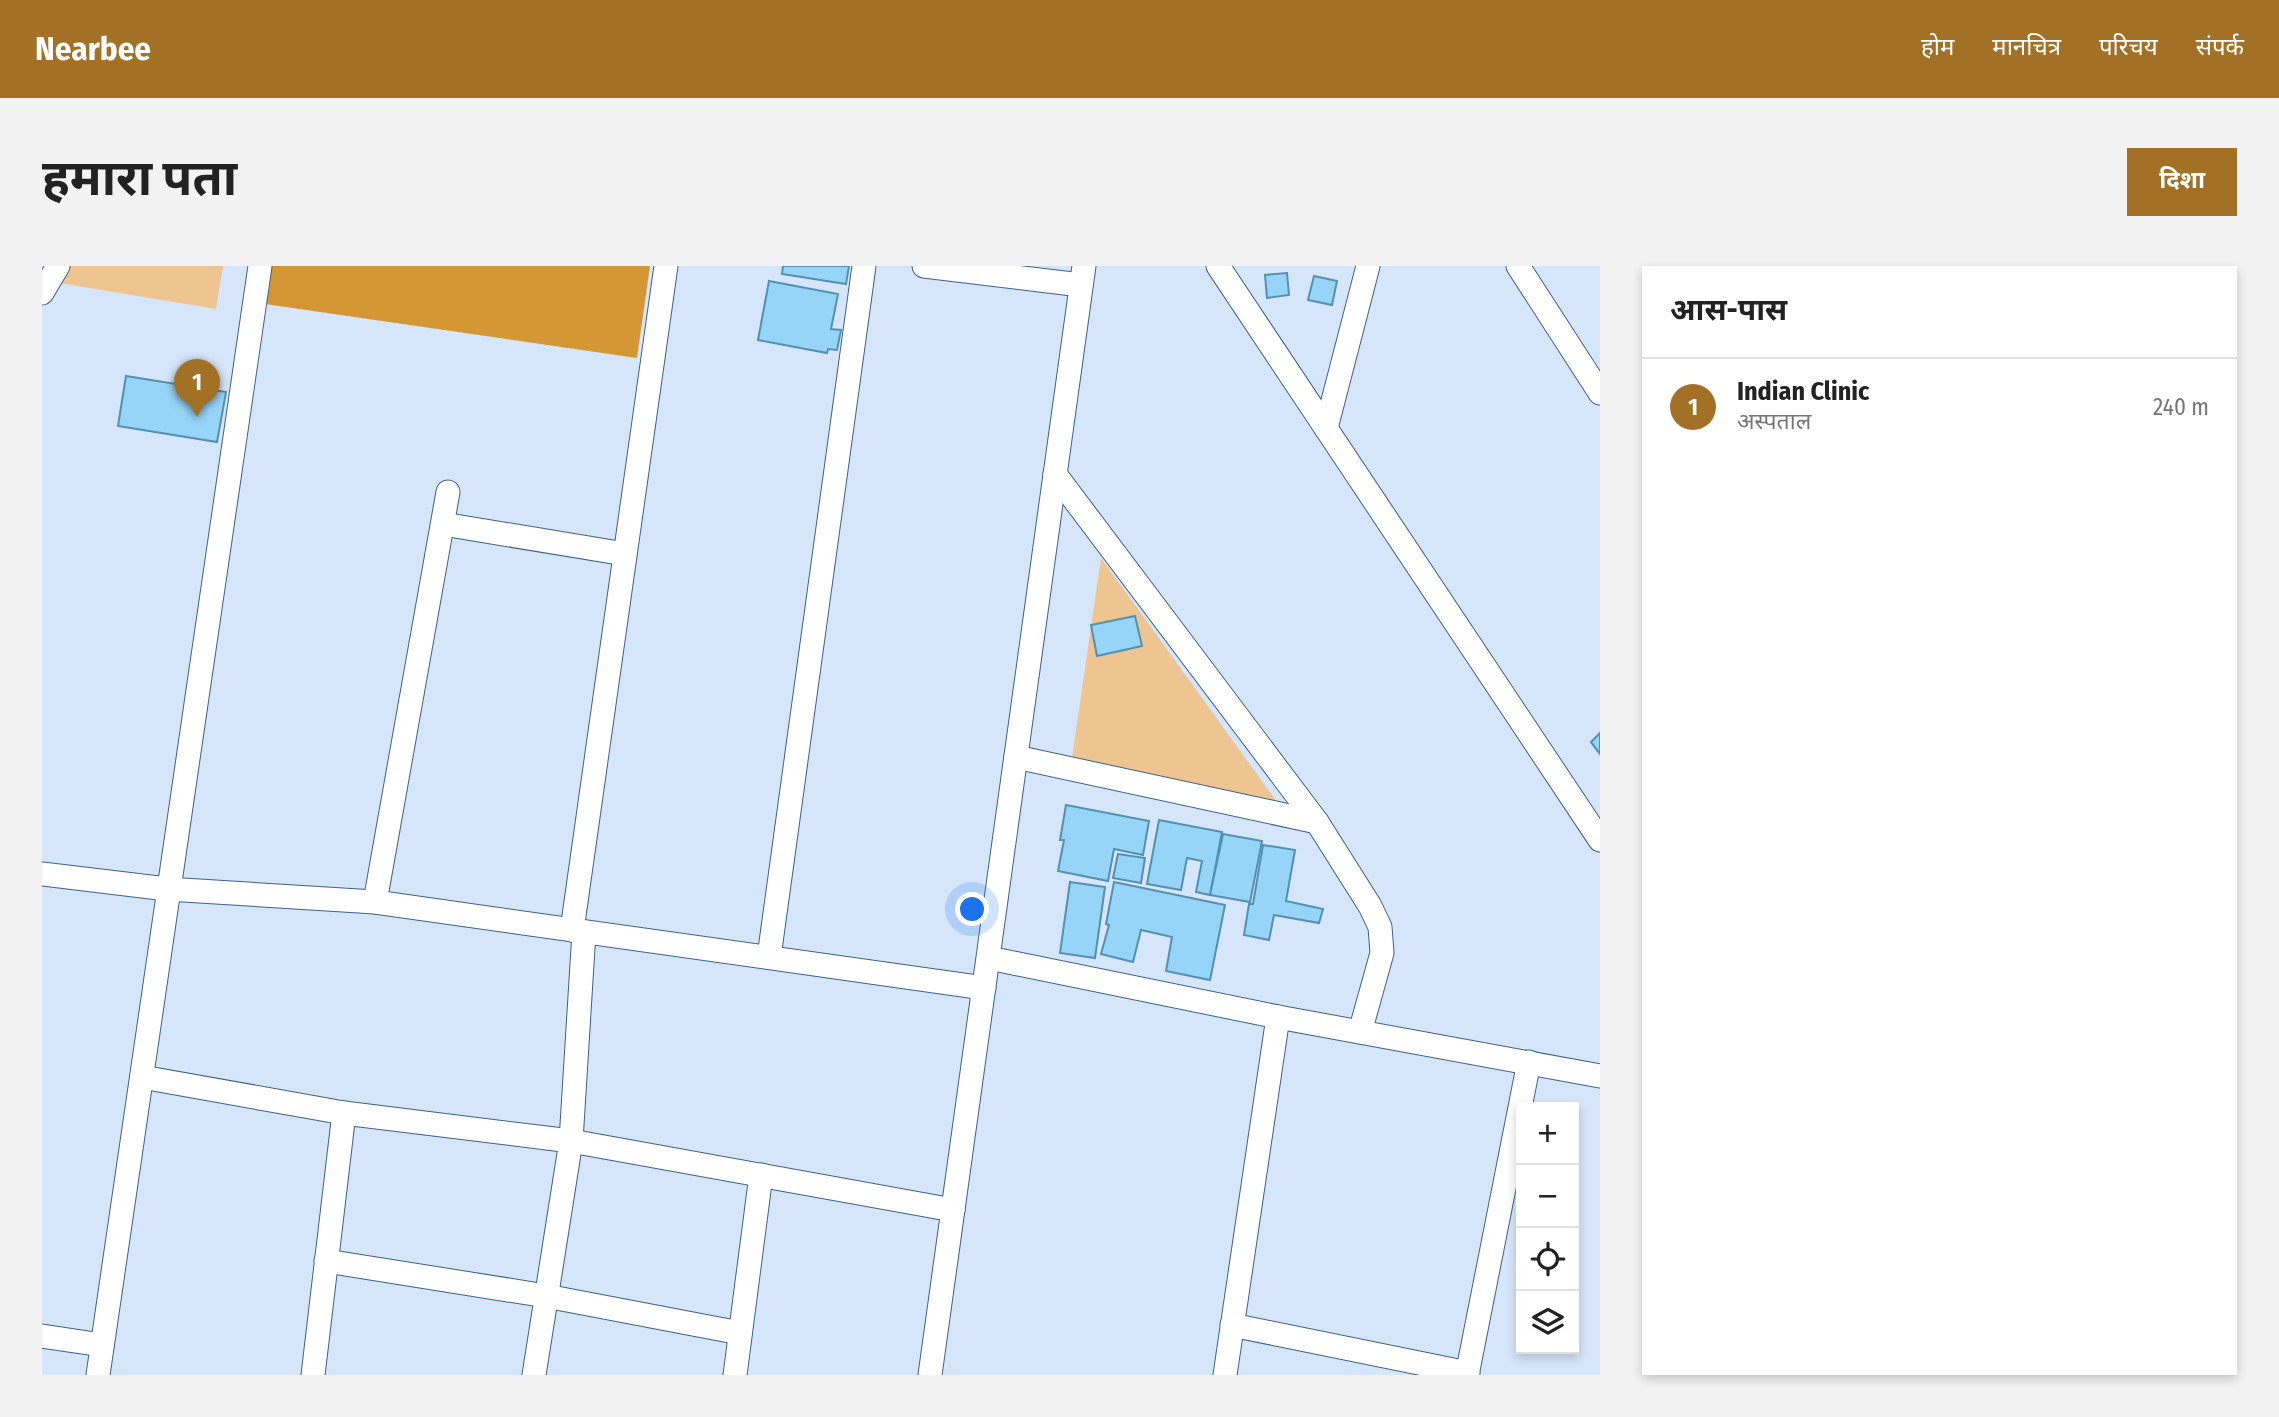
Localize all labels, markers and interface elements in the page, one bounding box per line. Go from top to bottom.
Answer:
text: Nearbee [35,29,151,69]
text: होम [1921,33,1954,61]
text: मानचित्र [1992,33,2061,61]
text: परिचय [2099,33,2158,61]
text: संपर्क [2196,33,2244,61]
button: दिशा [2127,148,2237,216]
text: हमारा पता [42,149,237,208]
text: आस-पास [1670,292,1787,328]
pin: 1 [174,359,220,417]
text: Indian Clinic [1737,376,1869,407]
text: 1 [1688,393,1698,421]
text: 240 m [2153,393,2209,421]
text: अस्पताल [1737,407,1811,435]
your location [955,892,989,926]
map controls [1516,1102,1579,1354]
button: + [1516,1102,1579,1165]
button: − [1516,1165,1579,1228]
button: locate [1516,1228,1579,1291]
button: layers [1516,1291,1579,1354]

